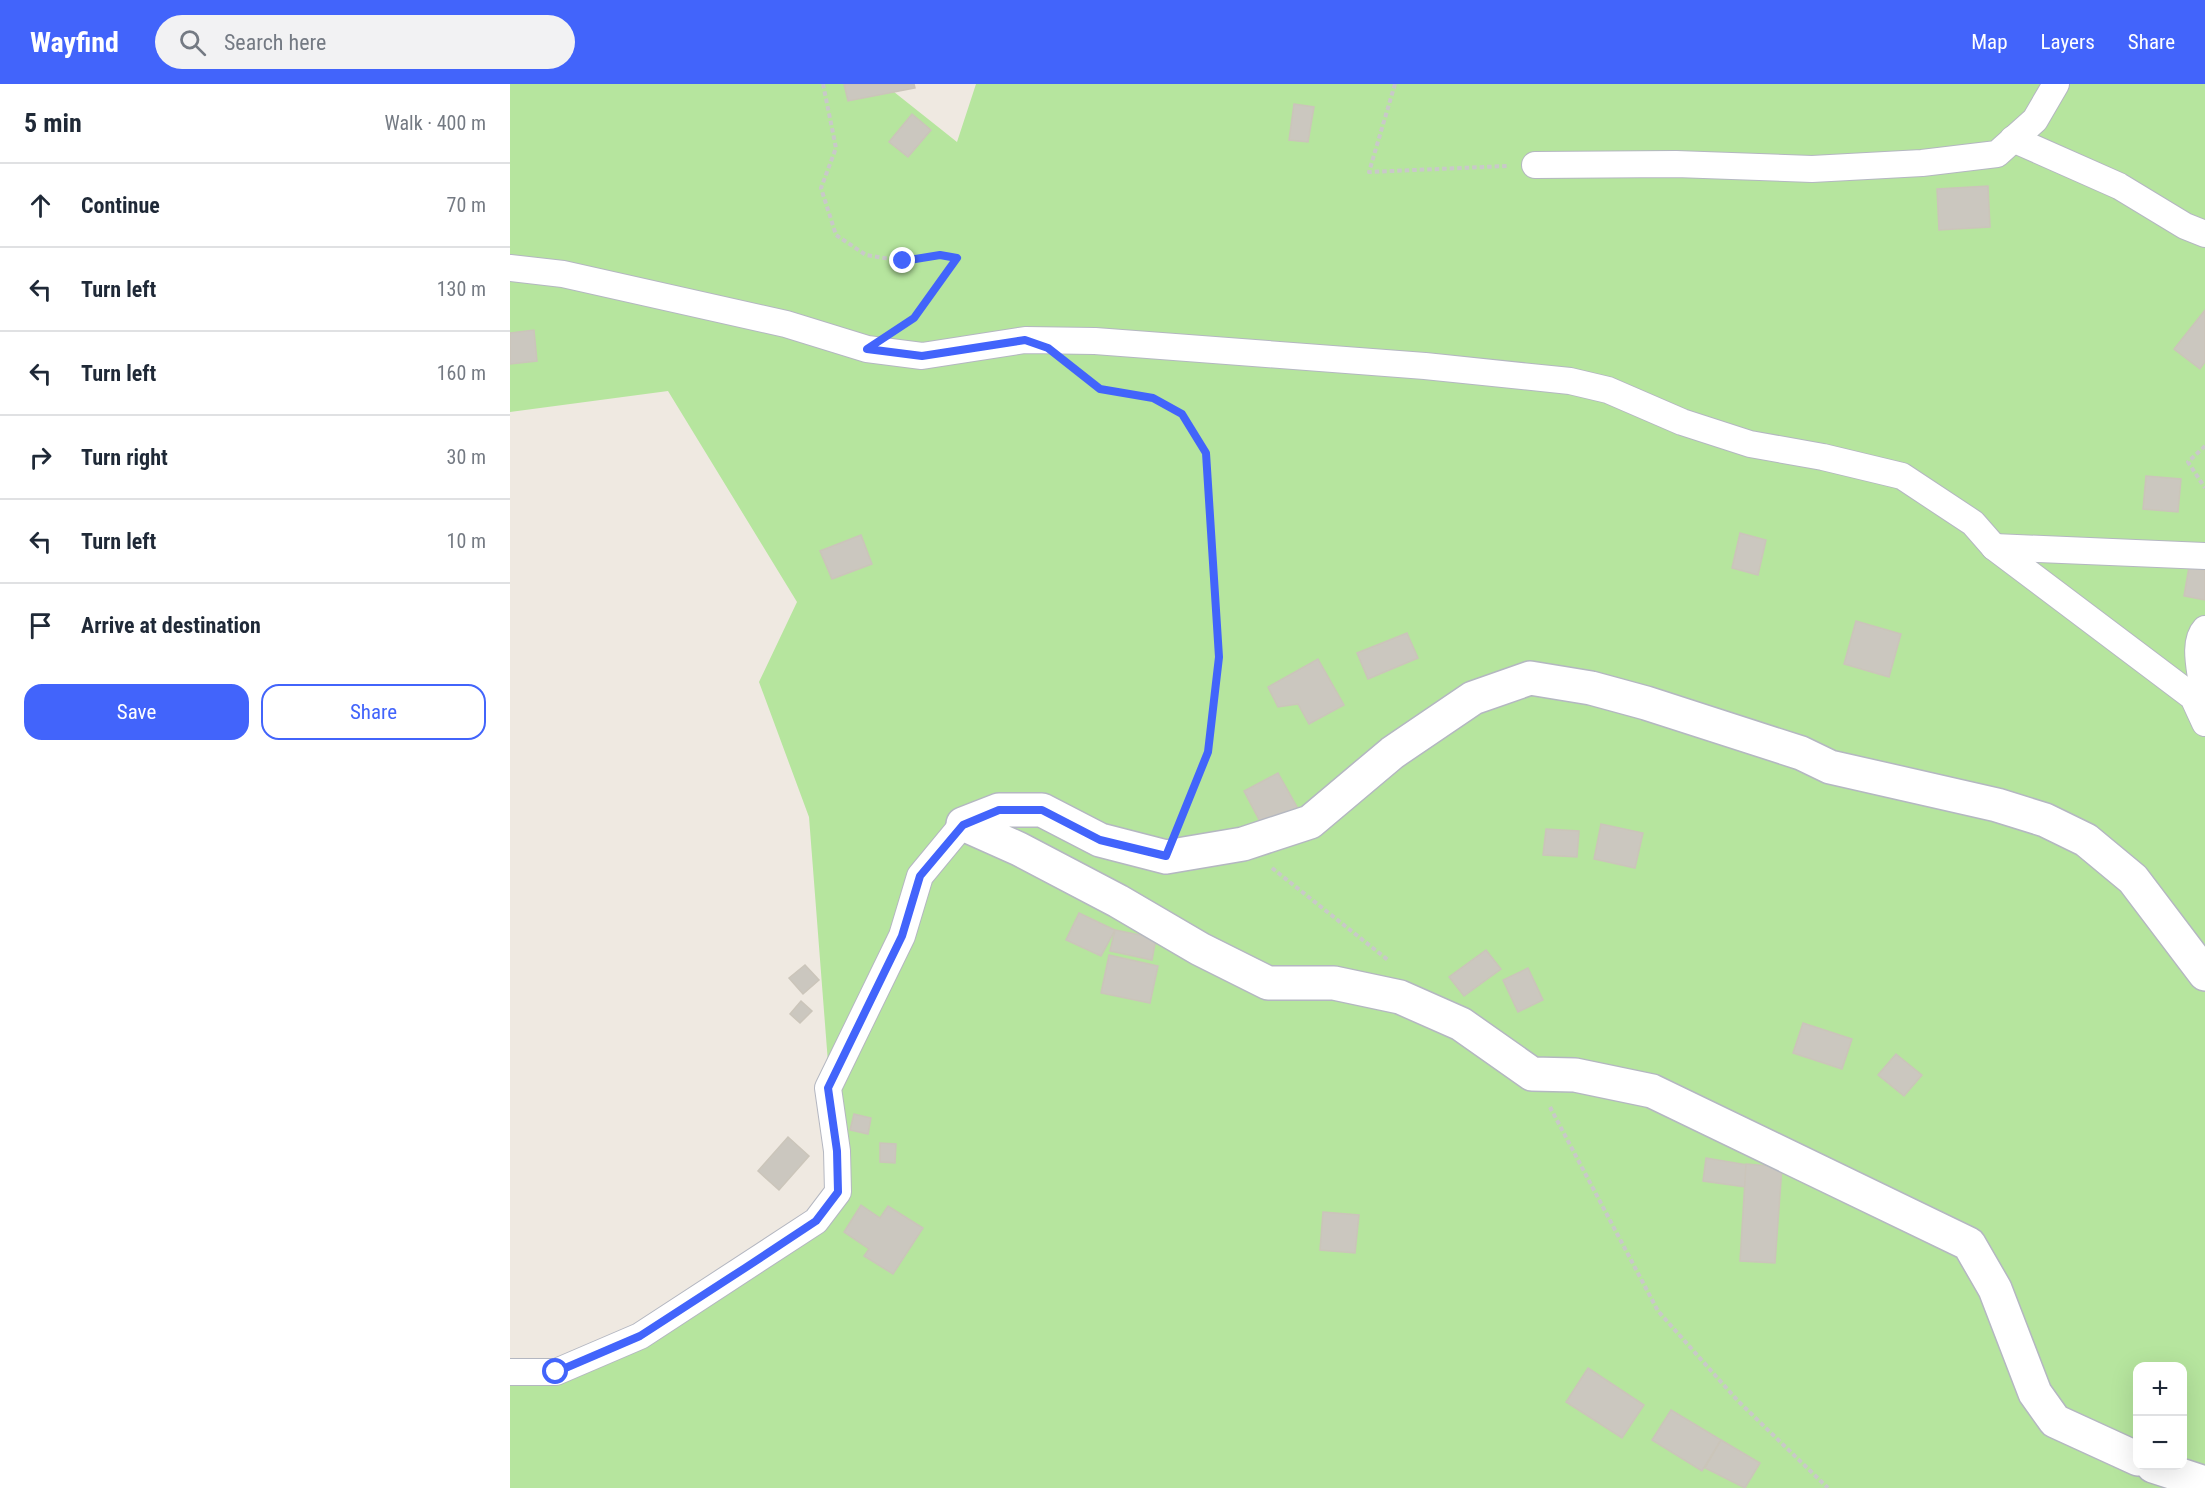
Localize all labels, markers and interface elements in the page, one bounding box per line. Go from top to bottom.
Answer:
search box [155,15,575,69]
text: Wayfind [30,26,119,59]
icon: search [176,26,209,59]
text: Search here [224,30,326,55]
text: Map [1971,30,2008,54]
text: Layers [2041,30,2095,54]
text: Share [2128,30,2175,54]
text: 5 min [24,108,82,138]
text: Walk · 400 m [385,111,486,135]
icon: ahead [24,189,57,222]
text: Continue [81,193,160,218]
text: 70 m [447,193,486,217]
route end [889,247,915,273]
icon: left [24,273,57,306]
text: Turn left [81,277,156,302]
text: 130 m [437,277,486,301]
icon: left [24,357,57,390]
text: Turn left [81,361,156,386]
text: 160 m [437,361,486,385]
icon: right [24,441,57,474]
text: Turn right [81,445,168,470]
text: 30 m [447,445,486,469]
icon: left [24,525,57,558]
text: Turn left [81,529,156,554]
text: 10 m [447,529,486,553]
icon: arrive [24,609,57,642]
text: Arrive at destination [81,613,261,638]
button: Save [24,684,249,740]
button: Share [261,684,486,740]
route start [542,1358,568,1384]
map controls [2133,1362,2187,1470]
button: + [2133,1362,2187,1416]
button: − [2133,1416,2187,1470]

